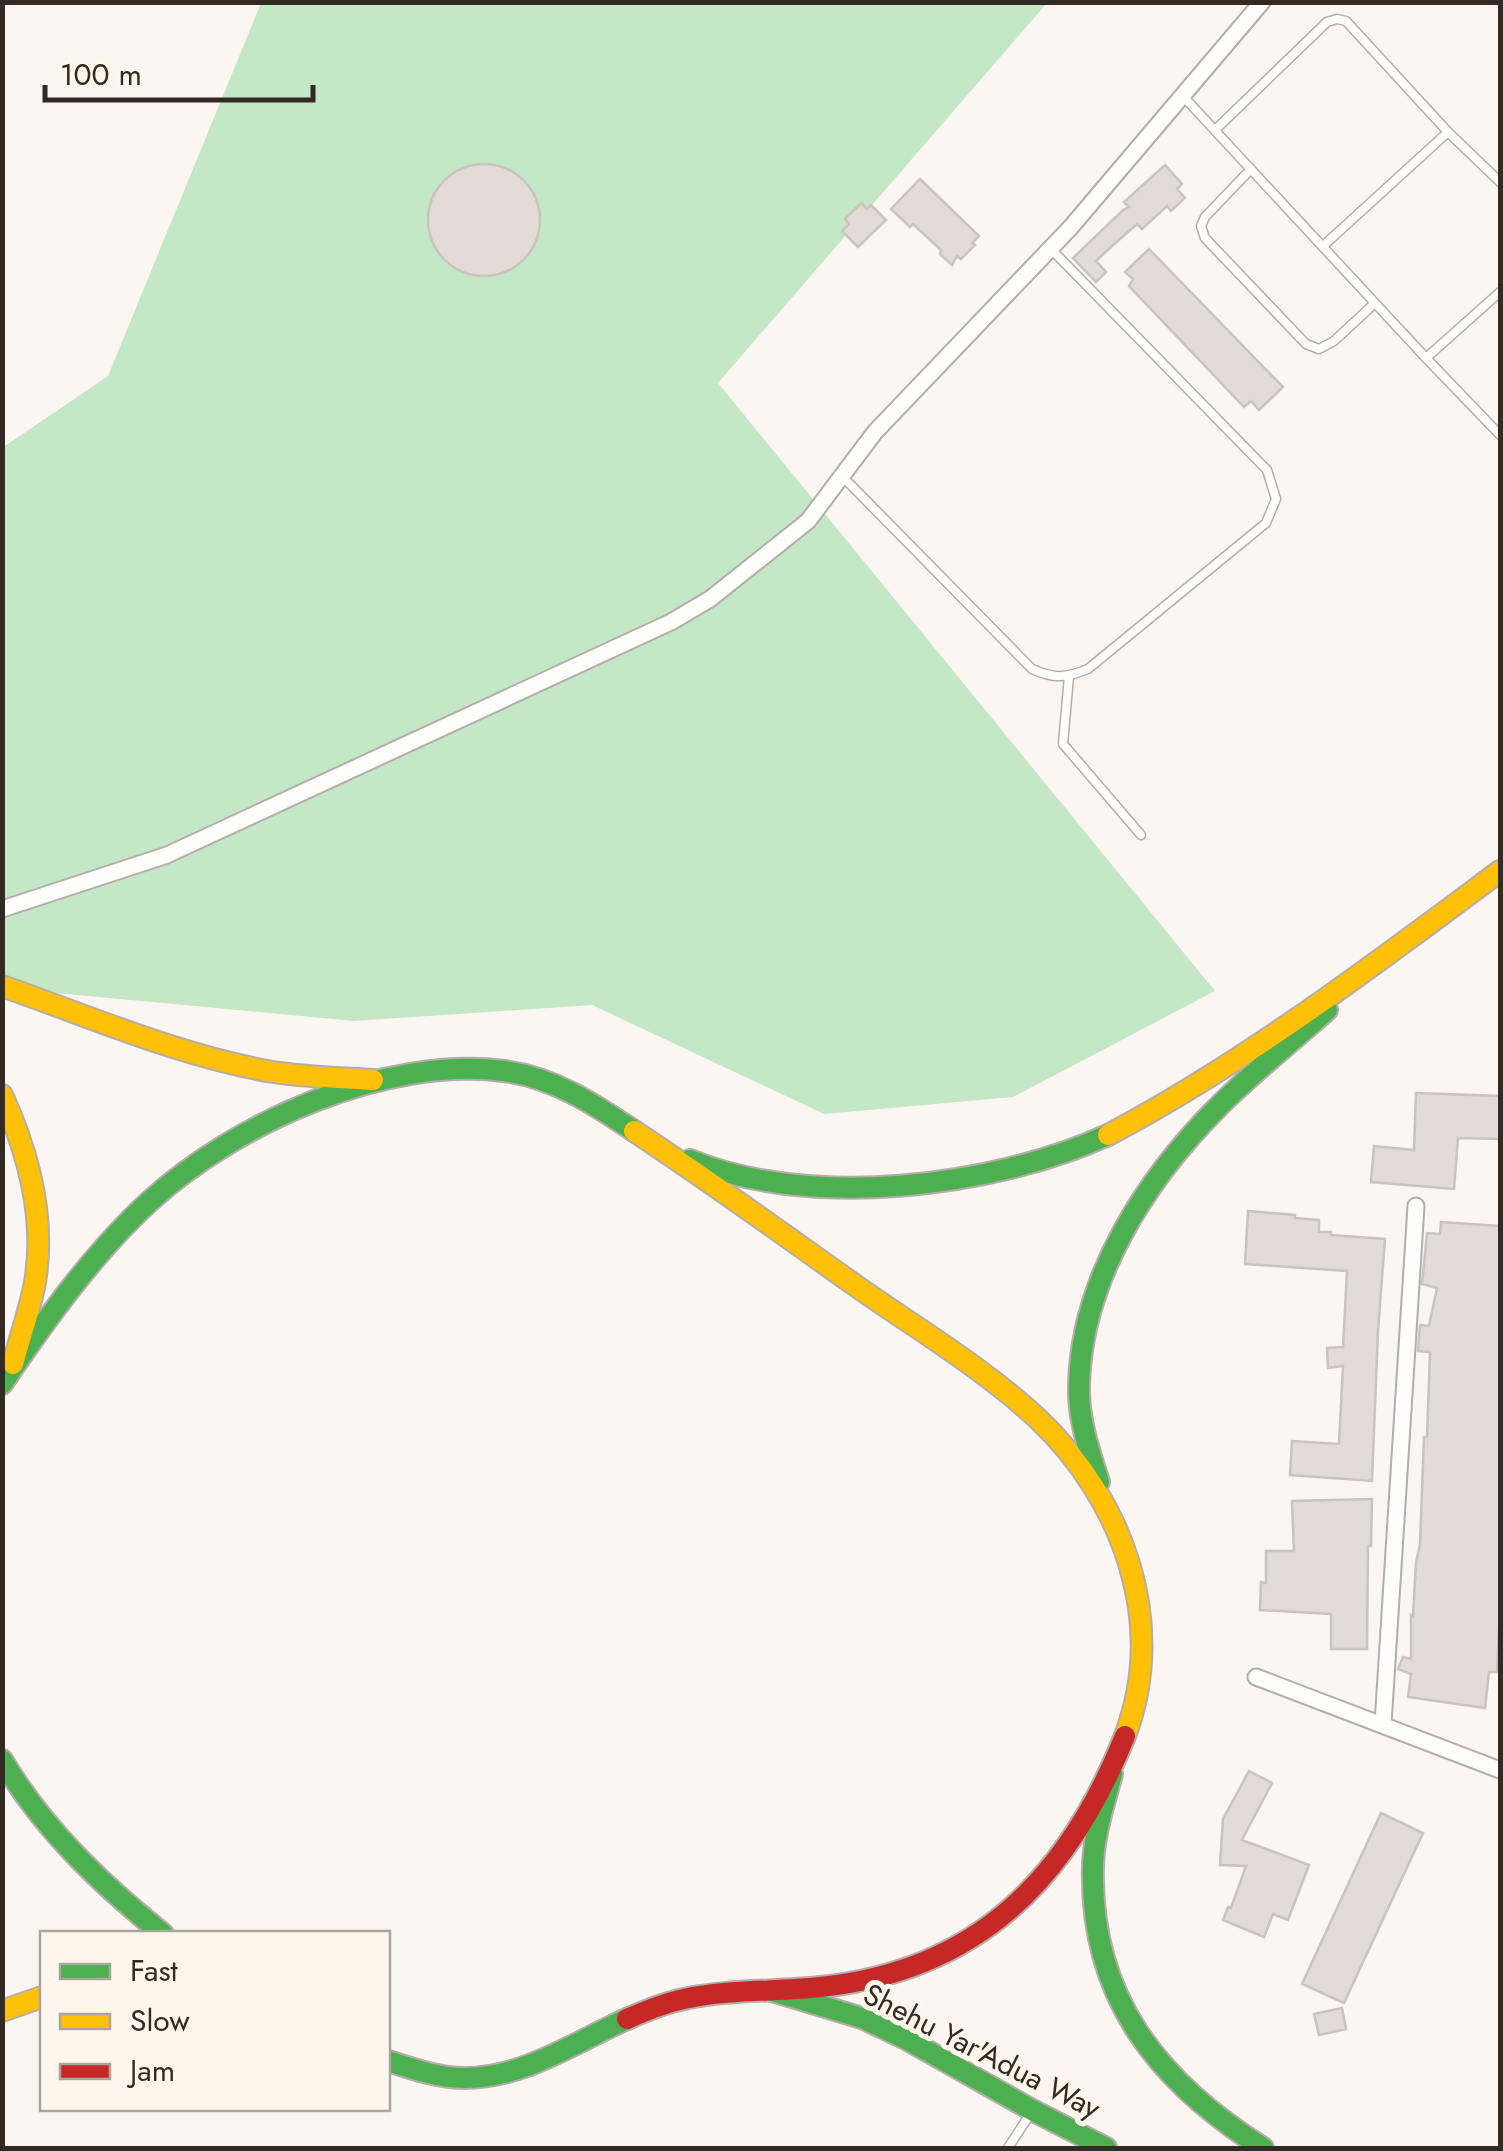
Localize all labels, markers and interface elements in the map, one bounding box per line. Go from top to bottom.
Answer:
scale bar [45,40,312,102]
text: 100 m [60,53,142,96]
legend [40,1931,390,2111]
text: Fast [130,1949,179,1992]
street label: Shehu Yar'Adua Way [856,1973,1109,2130]
text: Slow [130,1999,190,2042]
text: Jam [126,2049,175,2092]

